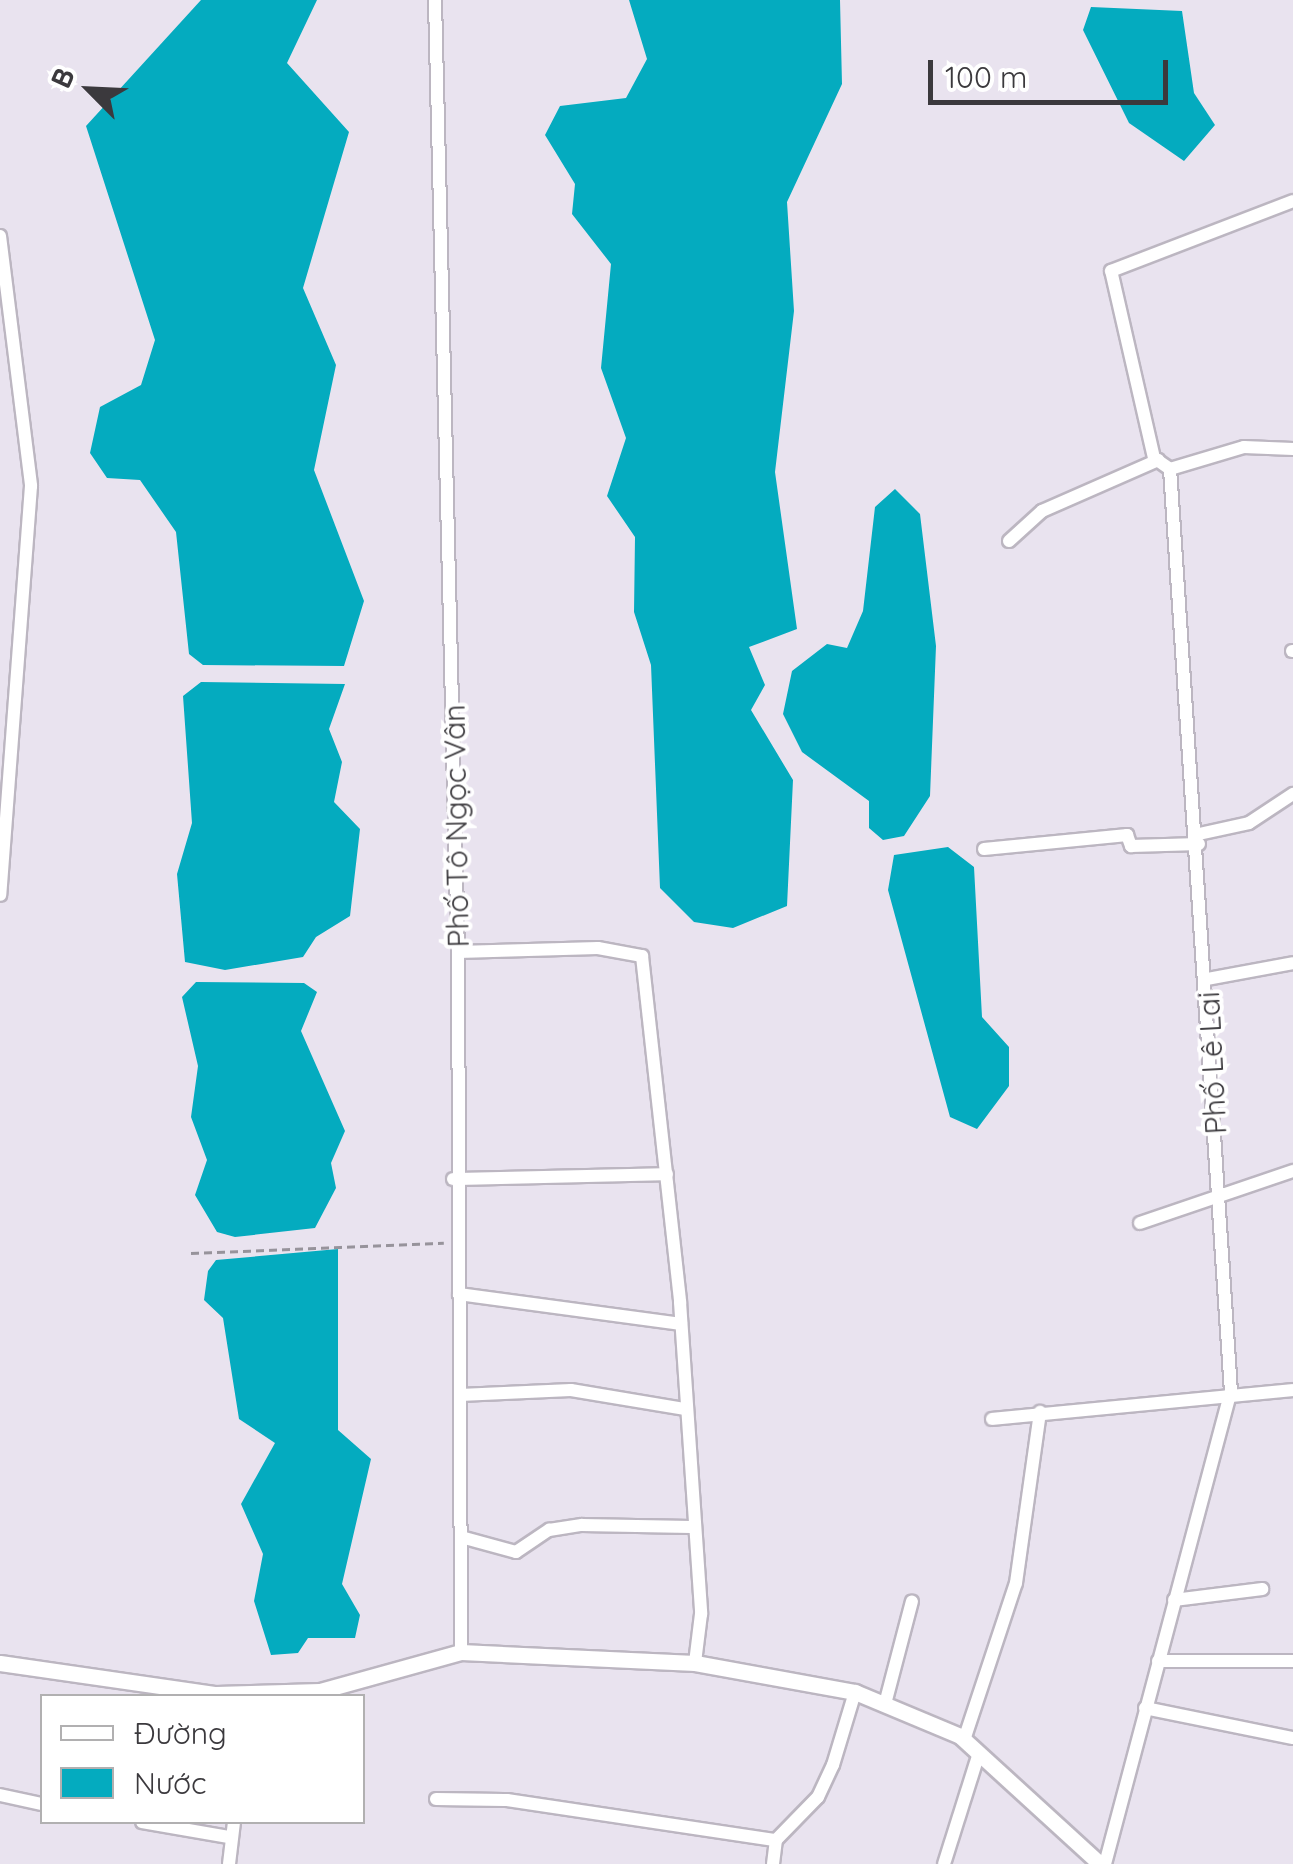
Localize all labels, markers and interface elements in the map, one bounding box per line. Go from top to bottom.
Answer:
north arrow [40,40,140,140]
scale bar [933,40,1173,102]
text: 100 m [945,58,1027,96]
text: B [42,62,82,93]
street label: Phố Tô Ngọc Vân [436,704,476,948]
street label: Phố Lê Lai [1190,991,1234,1135]
legend [40,1694,365,1824]
text: Đường [134,1714,227,1752]
text: Nước [134,1764,207,1802]

